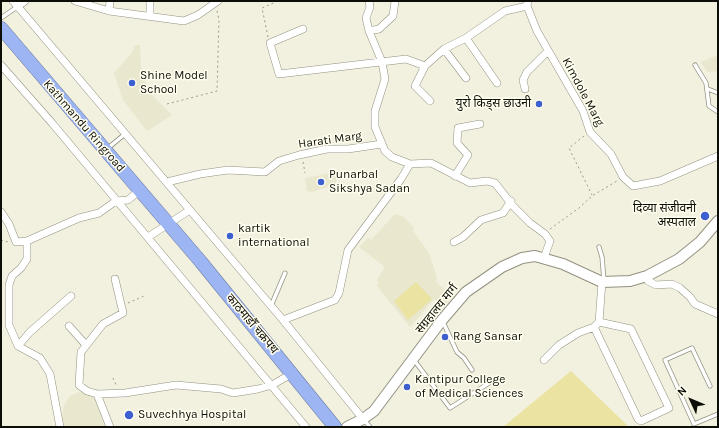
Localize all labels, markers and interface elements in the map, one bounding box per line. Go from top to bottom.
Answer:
street label: Kimdole Marg [559,55,607,129]
place label: Shine Model School [140,69,208,97]
street label: Kathmandu Ringroad [40,77,128,175]
marker: Shine Model School [127,78,137,88]
place label: युरो किड्स छाउनी [456,97,531,111]
marker: युरो किड्स छाउनी [534,99,544,109]
street label: Harati Marg [297,128,363,152]
place label: Punarbal Sikshya Sadan [329,168,410,196]
marker: Punarbal Sikshya Sadan [316,177,326,187]
place label: दिव्या संजीवनी अस्पताल [633,202,696,230]
marker: दिव्या संजीवनी अस्पताल [699,210,711,222]
place label: kartik international [238,222,310,250]
marker: kartik international [225,231,235,241]
street label: संग्रहालय मार्ग [413,281,461,337]
street label: काठमाडाैँ चक्रपथ [223,291,281,357]
place label: Rang Sansar [453,330,522,344]
marker: Rang Sansar [440,332,450,342]
place label: Kantipur College of Medical Sciences [415,373,524,401]
north arrow [671,380,711,420]
marker: Kantipur College of Medical Sciences [402,382,412,392]
text: N [675,384,689,399]
place label: Suvechhya Hospital [138,408,246,422]
marker: Suvechhya Hospital [123,409,135,421]

